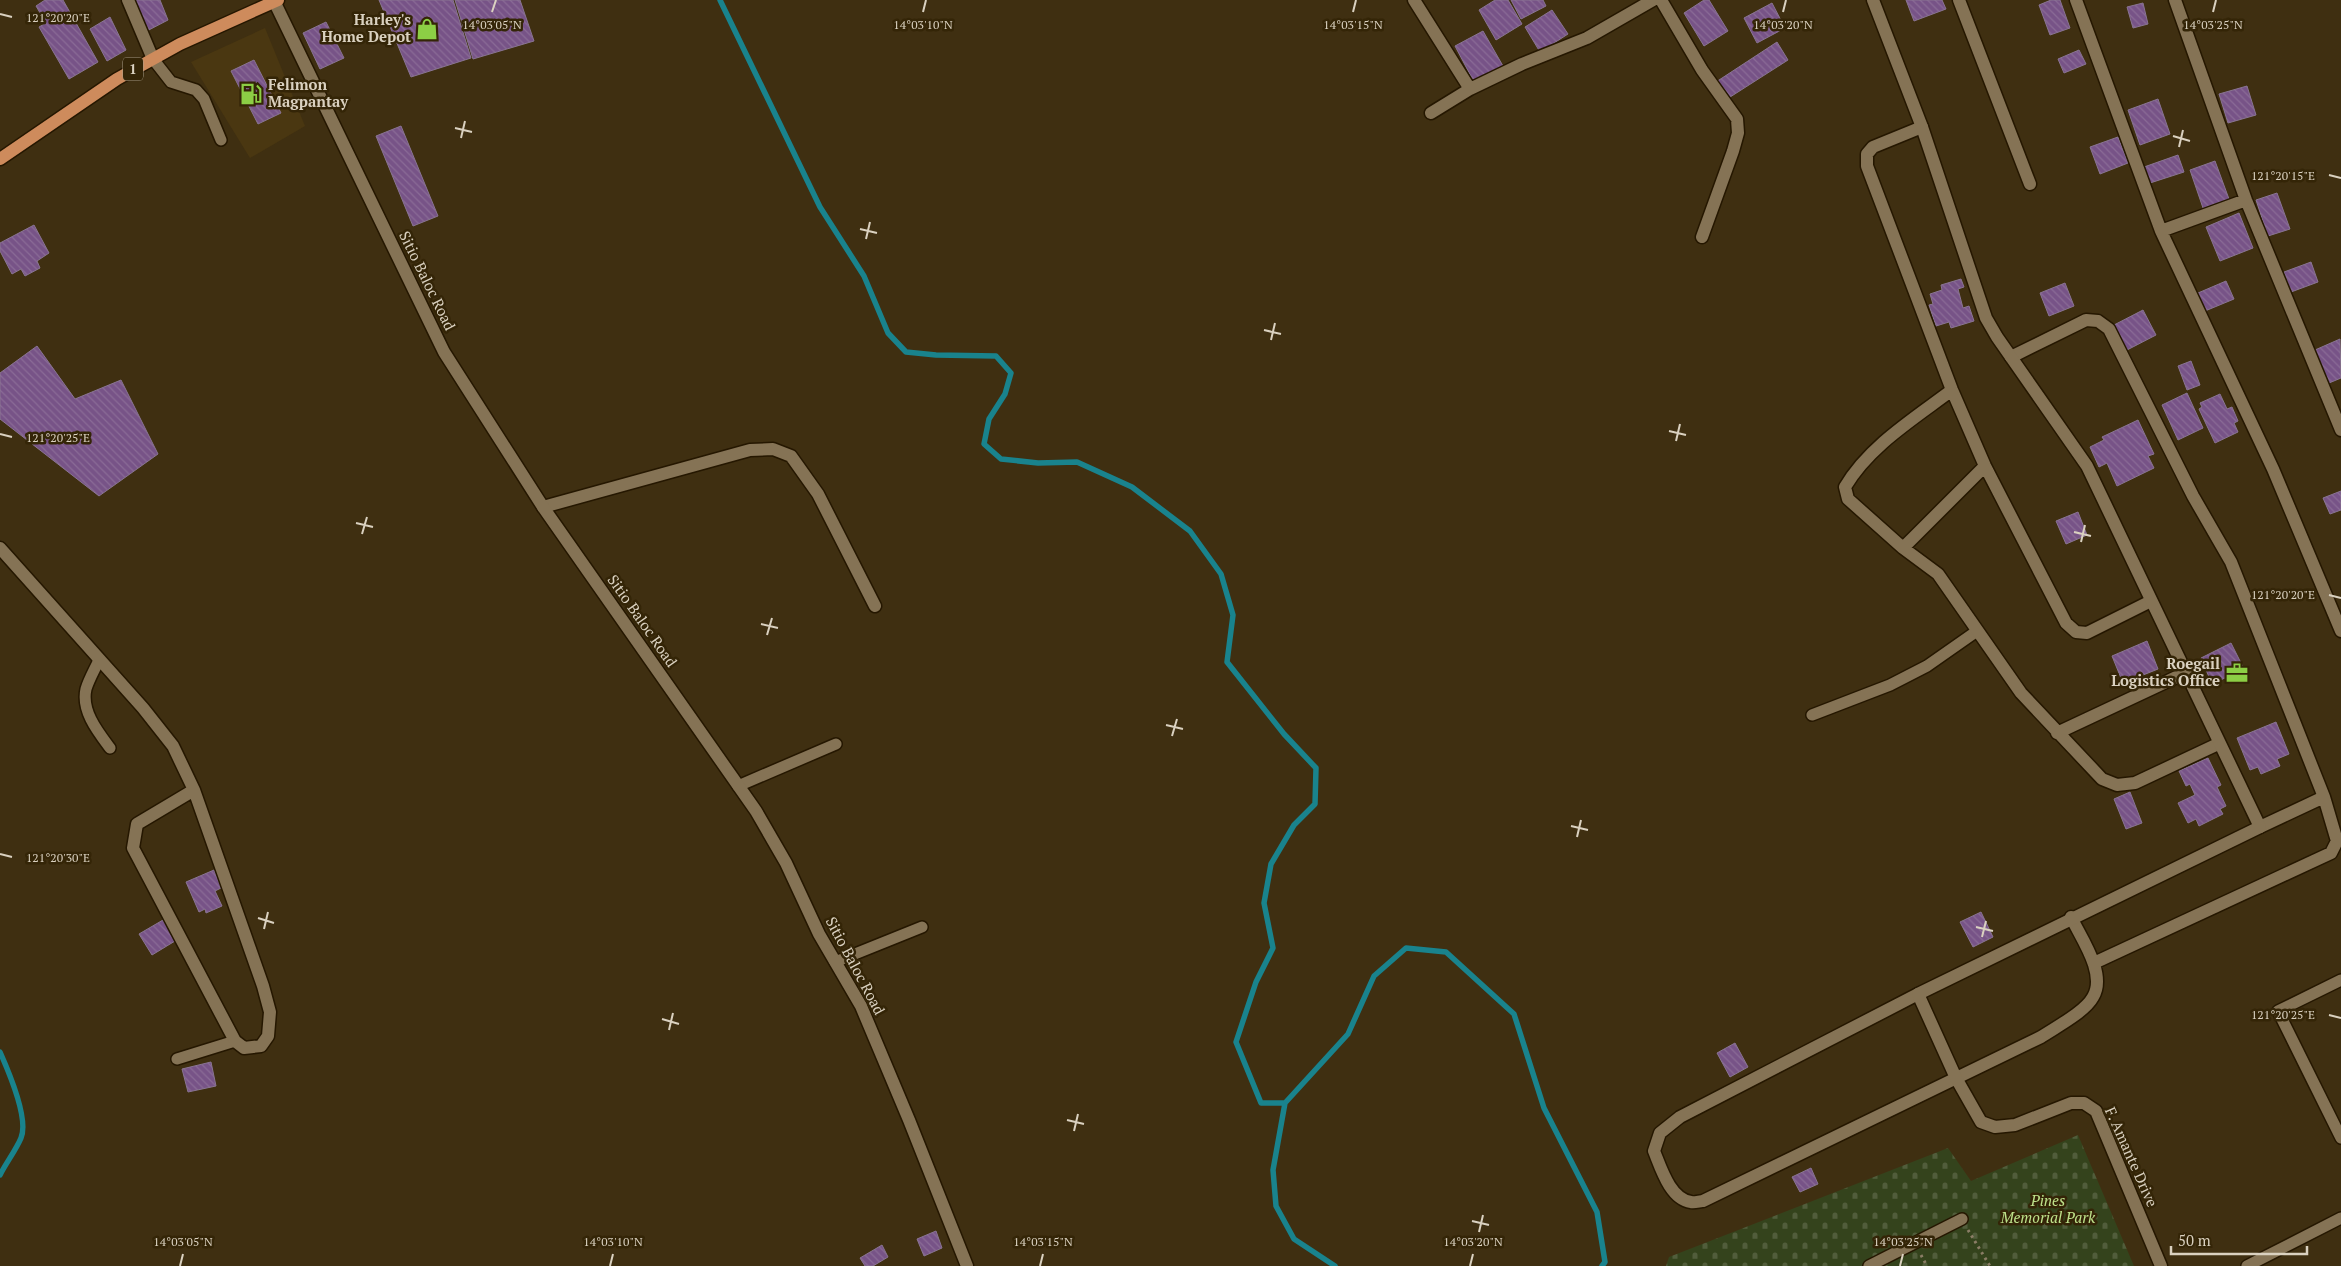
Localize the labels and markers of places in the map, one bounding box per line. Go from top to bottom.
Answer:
place label: Harley's Home Depot [322,9,411,46]
shop icon: Harley's Home Depot [414,16,440,42]
place label: Felimon Magpantay [268,74,349,111]
fuel station icon: Felimon Magpantay [238,81,264,107]
place label: Roegail Logistics Office [2111,653,2220,690]
office icon: Roegail Logistics Office [2224,660,2250,686]

